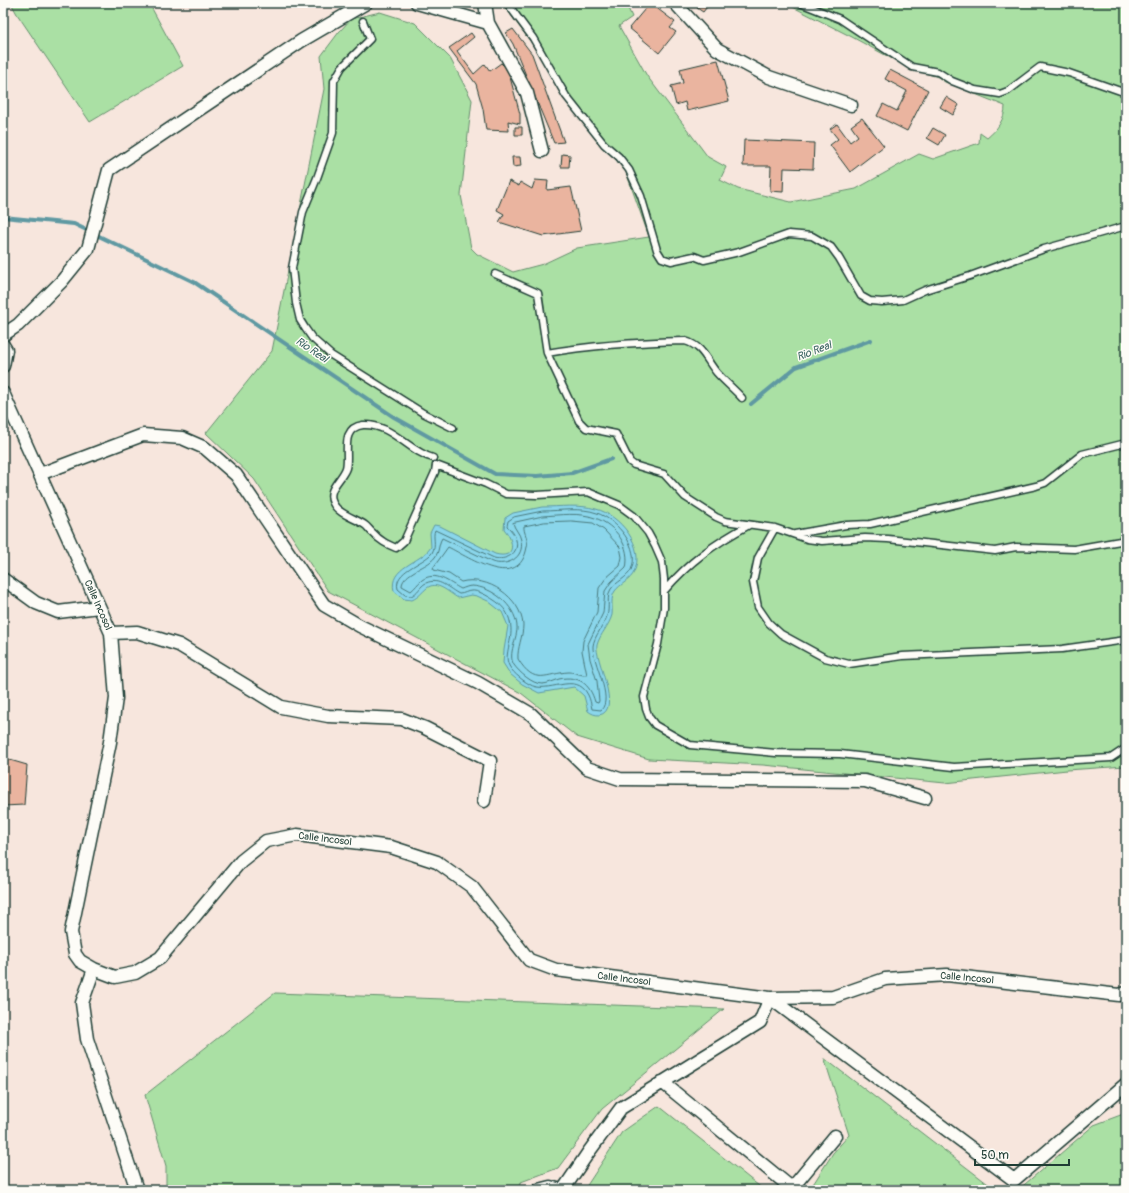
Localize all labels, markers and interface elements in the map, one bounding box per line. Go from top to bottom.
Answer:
water label: Rio Real [293,335,332,366]
water label: Rio Real [795,338,834,364]
street label: Calle Incosol [82,578,114,632]
street label: Calle Incosol [298,830,352,848]
street label: Calle Incosol [597,970,651,988]
street label: Calle Incosol [940,970,994,986]
scale bar [975,1141,1069,1167]
text: 50 m [981,1148,1009,1163]

